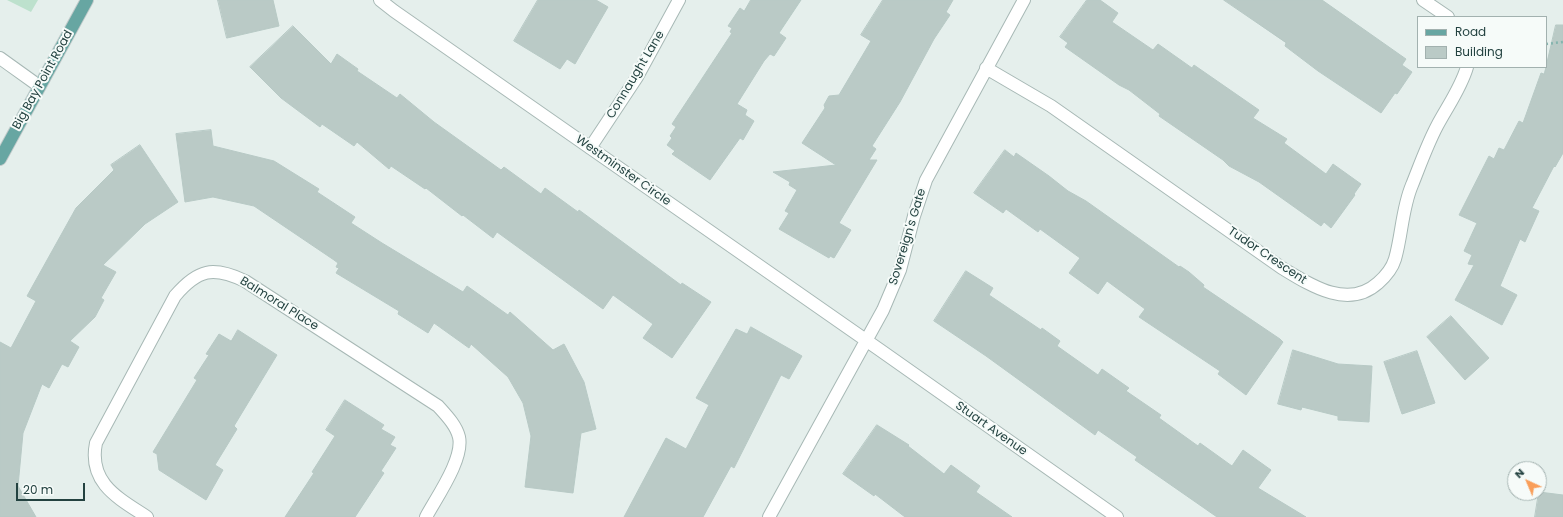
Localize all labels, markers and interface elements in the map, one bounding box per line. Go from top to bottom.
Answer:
legend [1417,16,1547,68]
text: Road [1455,23,1486,40]
street label: Big Bay Point Road [10,28,76,132]
street label: Connaught Lane [604,28,668,122]
text: Building [1455,43,1503,60]
street label: Westminster Circle [573,133,673,209]
street label: Sovereign's Gate [886,187,930,287]
street label: Tudor Crescent [1225,224,1309,288]
street label: Balmoral Place [237,274,321,334]
street label: Stuart Avenue [952,399,1030,459]
north arrow [1507,461,1547,501]
text: N [1511,464,1528,482]
scale bar [18,475,87,501]
text: 20 m [23,481,53,498]

